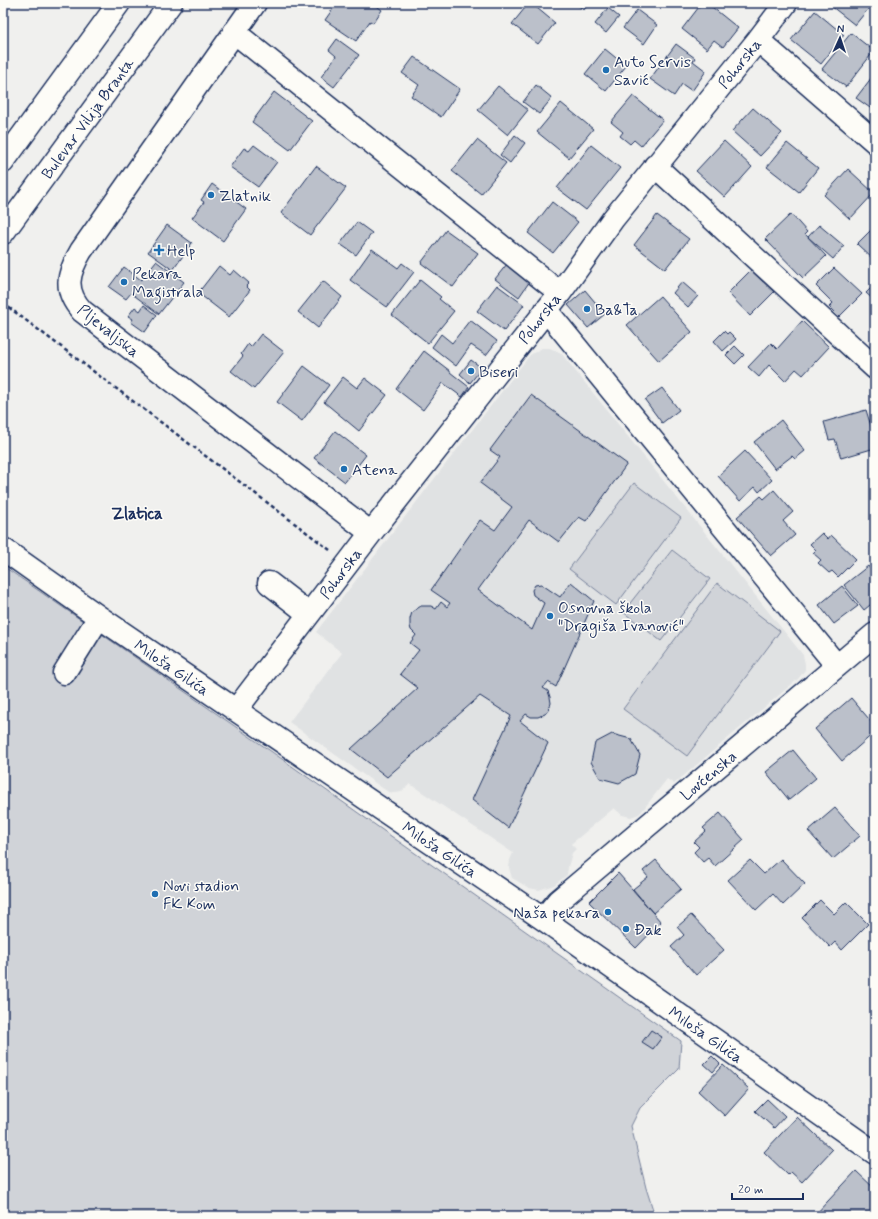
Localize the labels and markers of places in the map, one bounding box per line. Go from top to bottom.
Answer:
place label: Auto Servis Savić [614,52,691,91]
marker: Auto Servis Savić [601,65,611,75]
place label: Zlatnik [219,186,271,207]
marker: Zlatnik [206,190,216,200]
place label: Help [167,241,195,262]
marker: Help [154,245,164,255]
place label: Pekara Magistrala [132,264,203,304]
marker: Pekara Magistrala [119,277,129,287]
place label: Ba&Ta [595,300,638,321]
marker: Ba&Ta [582,304,592,314]
place label: Biseri [479,362,519,383]
marker: Biseri [466,366,476,376]
place label: Atena [352,460,398,481]
marker: Atena [339,464,349,474]
place label: Osnovna škola "Dragiša Ivanović" [558,598,684,638]
marker: Osnovna škola "Dragiša Ivanović" [545,611,555,621]
place label: Novi stadion FK Kom [163,876,239,915]
marker: Novi stadion FK Kom [150,889,160,899]
place label: Naša pekara [513,903,600,924]
marker: Naša pekara [603,907,613,917]
place label: Đak [634,920,662,941]
marker: Đak [621,924,631,934]

